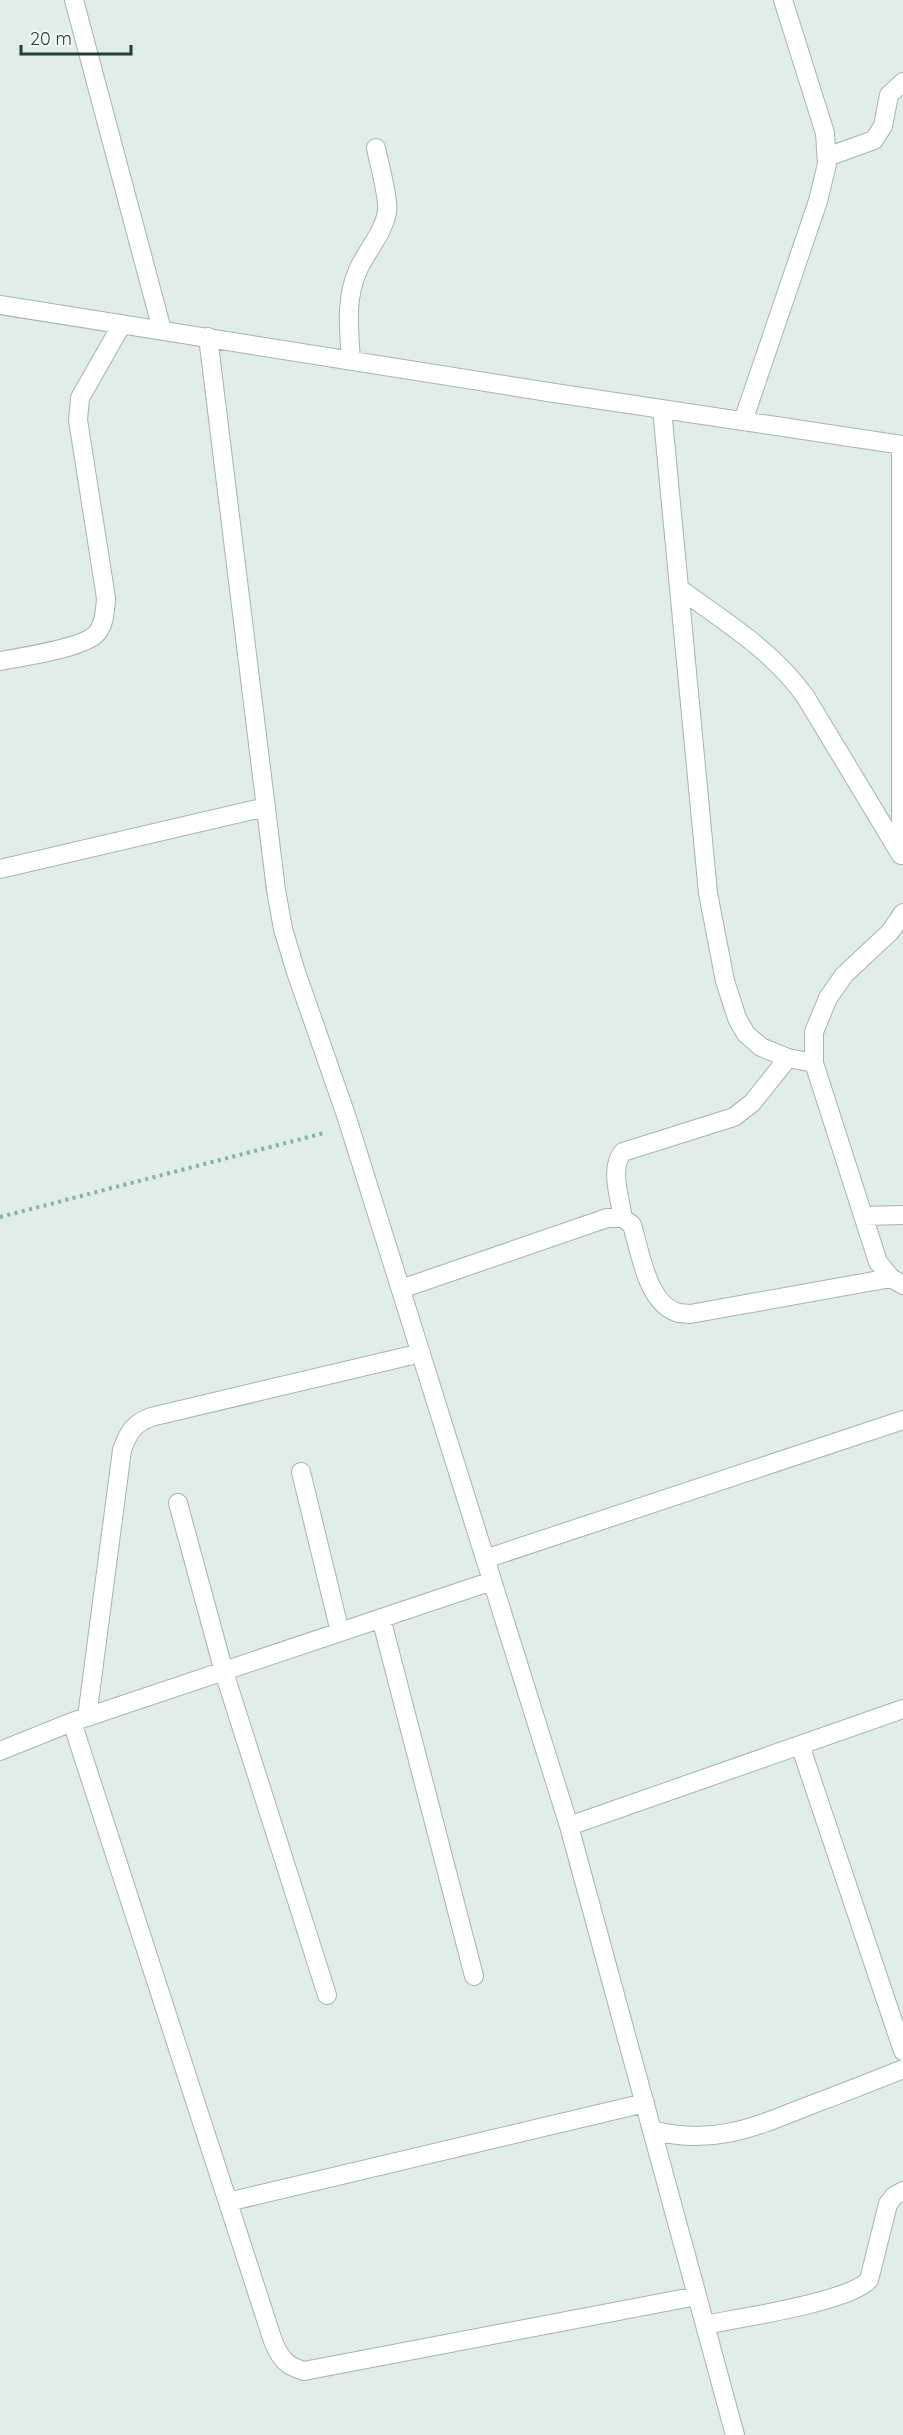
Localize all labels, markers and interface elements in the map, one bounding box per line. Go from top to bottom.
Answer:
scale bar [21,18,130,56]
text: 20 m [30,27,72,50]

